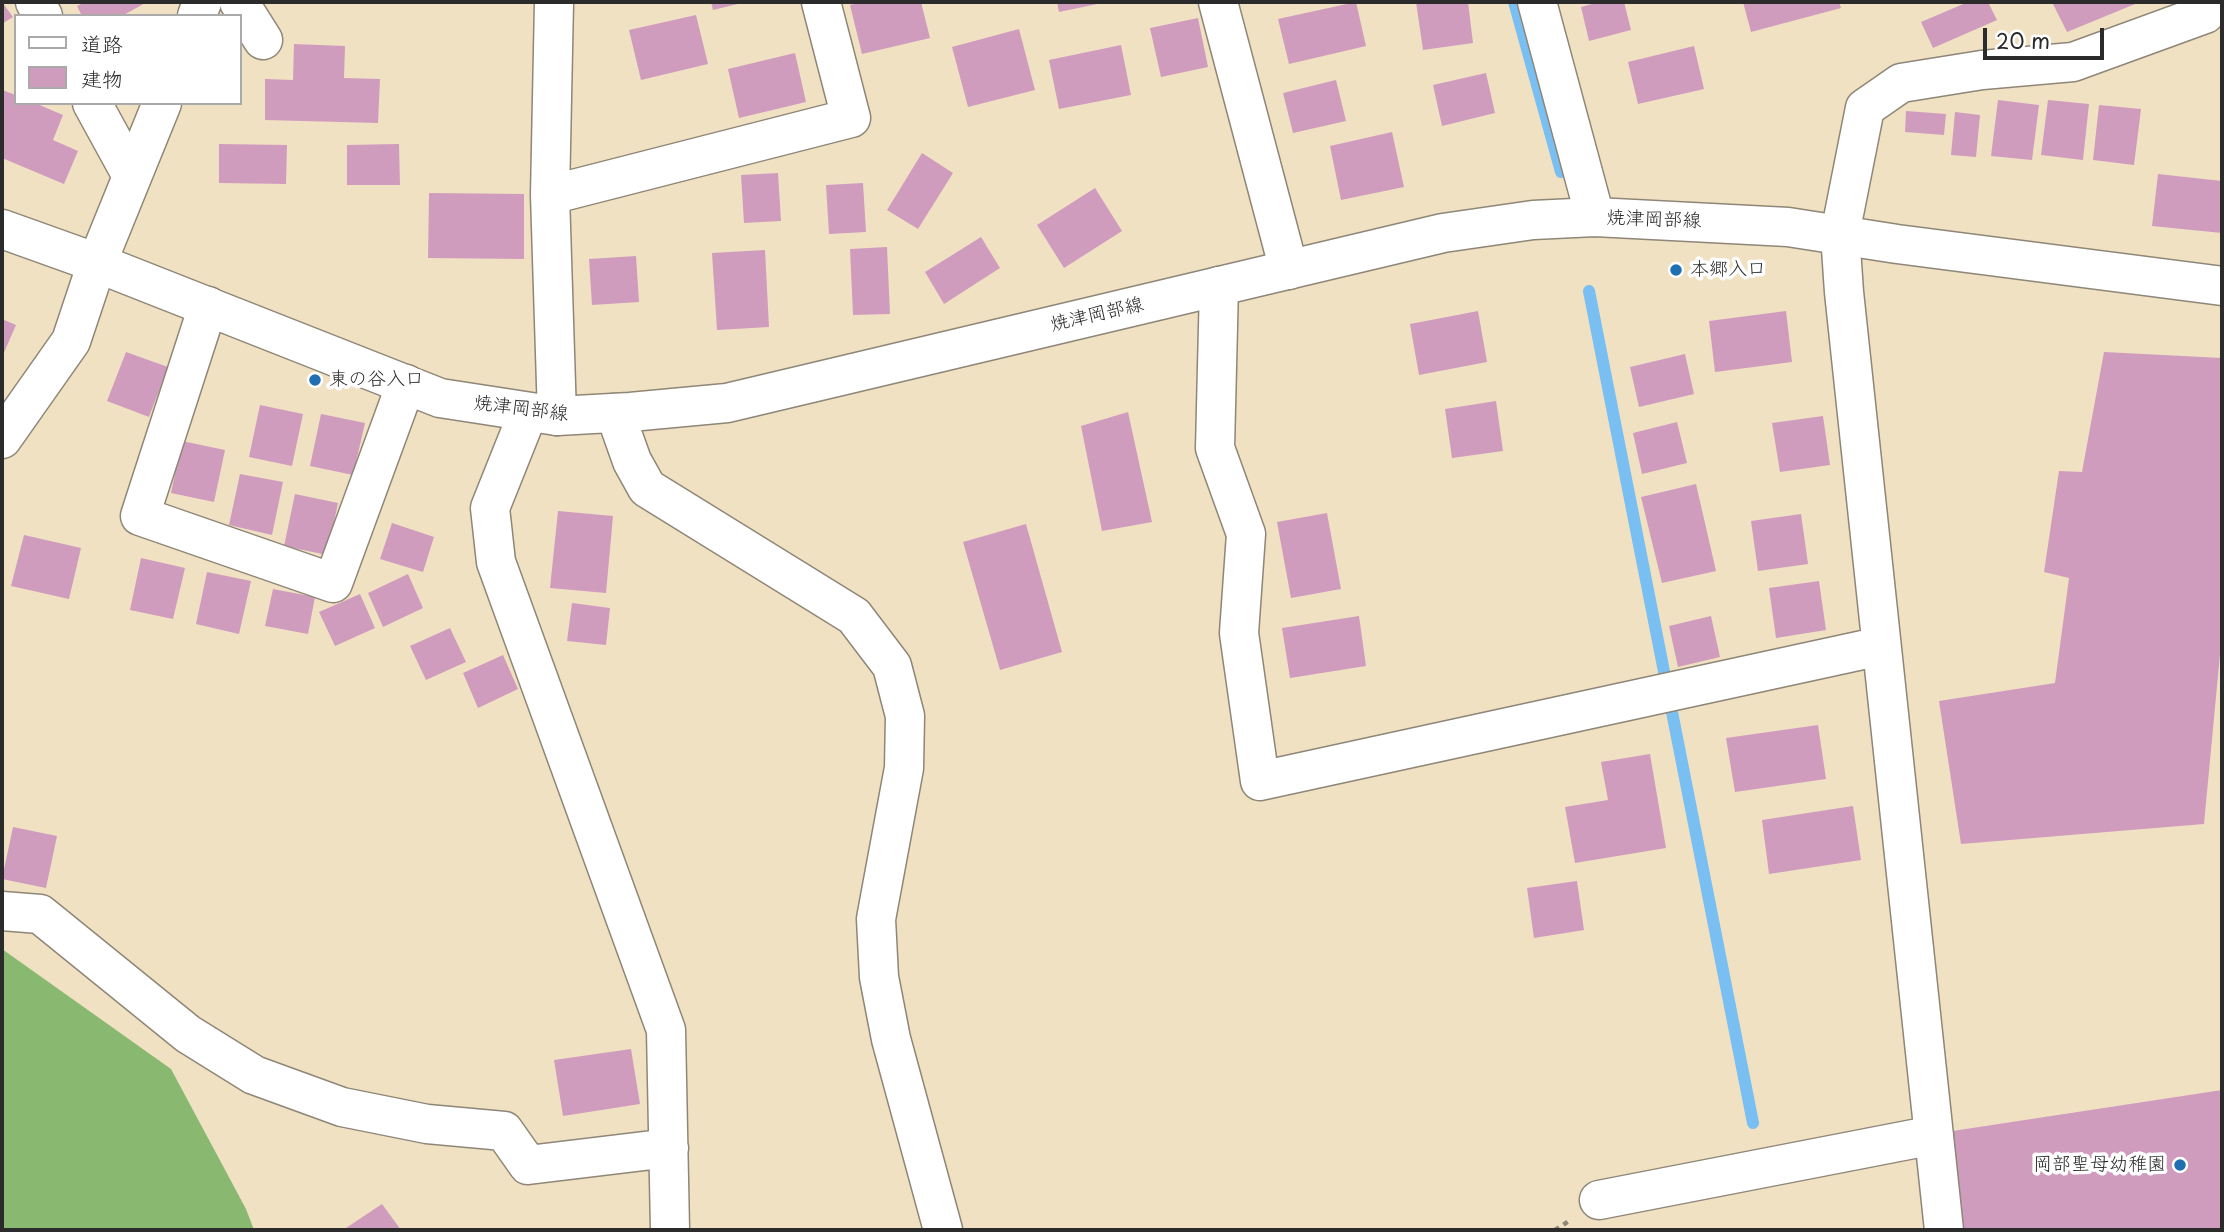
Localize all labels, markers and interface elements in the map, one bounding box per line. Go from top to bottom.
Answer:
legend [14,14,242,105]
scale bar [1986,14,2107,58]
text: 20 m [1996,24,2050,56]
text: 道路 [81,27,123,59]
text: 建物 [81,62,123,94]
street label: 焼津岡部線 [1606,207,1702,233]
place label: 本郷入口 [1690,259,1766,281]
marker: 本郷入口 [1668,262,1684,278]
street label: 焼津岡部線 [1048,293,1146,337]
place label: 東の谷入口 [329,369,424,391]
marker: 東の谷入口 [307,372,323,388]
street label: 焼津岡部線 [472,392,570,426]
place label: 岡部聖母幼稚園 [2033,1154,2166,1176]
marker: 岡部聖母幼稚園 [2172,1157,2188,1173]

